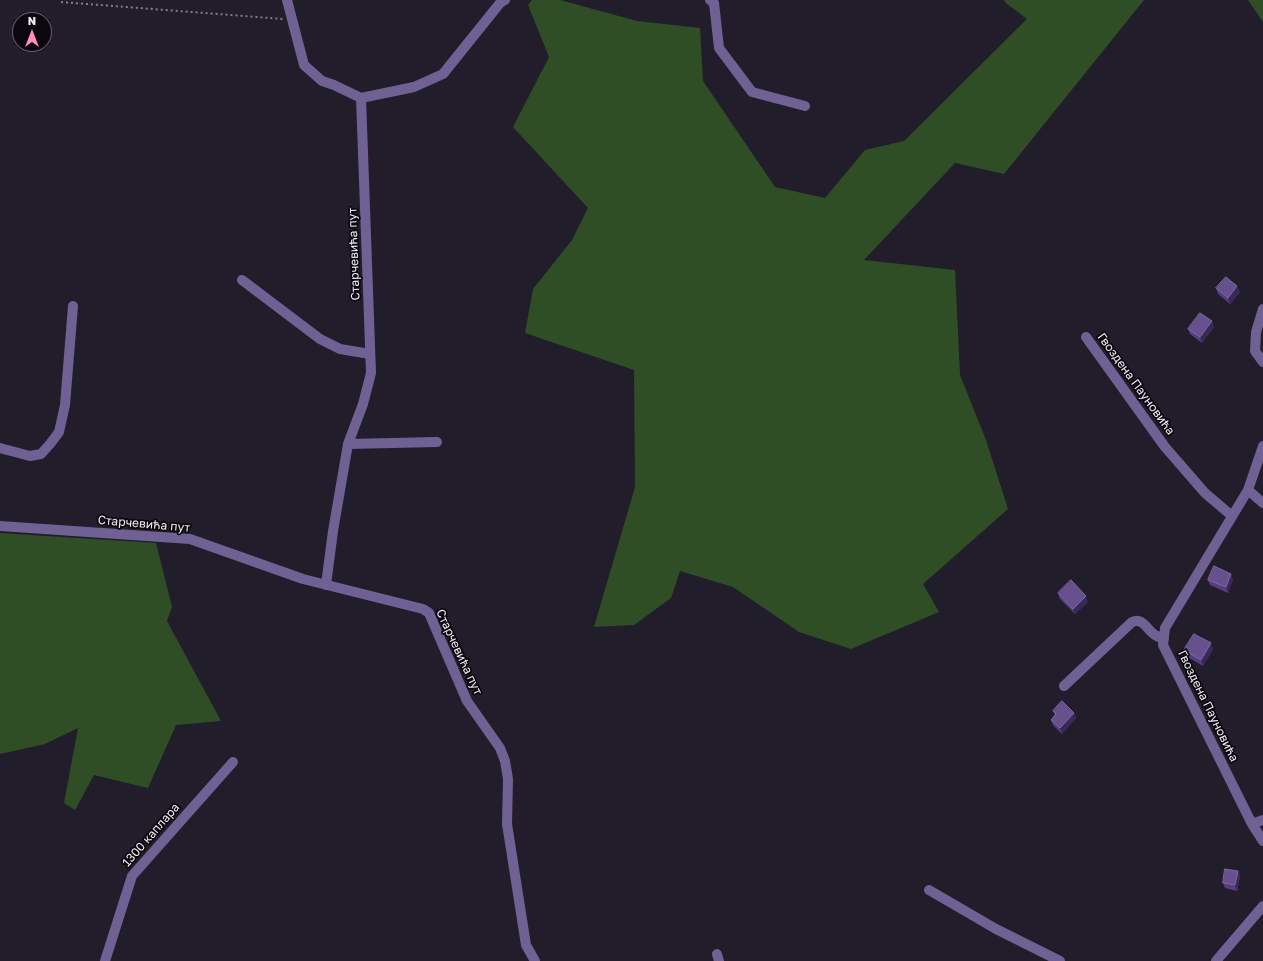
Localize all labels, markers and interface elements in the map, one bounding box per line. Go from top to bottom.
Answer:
north arrow [12,12,52,52]
text: N [28,14,36,27]
street label: Старчевића пут [345,207,363,301]
street label: Гвоздена Пауновића [1094,330,1178,438]
street label: Старчевића пут [97,513,191,535]
street label: Старчевића пут [433,607,485,697]
street label: Гвоздена Пауновића [1175,648,1241,764]
street label: 1300 каплара [120,800,182,870]

